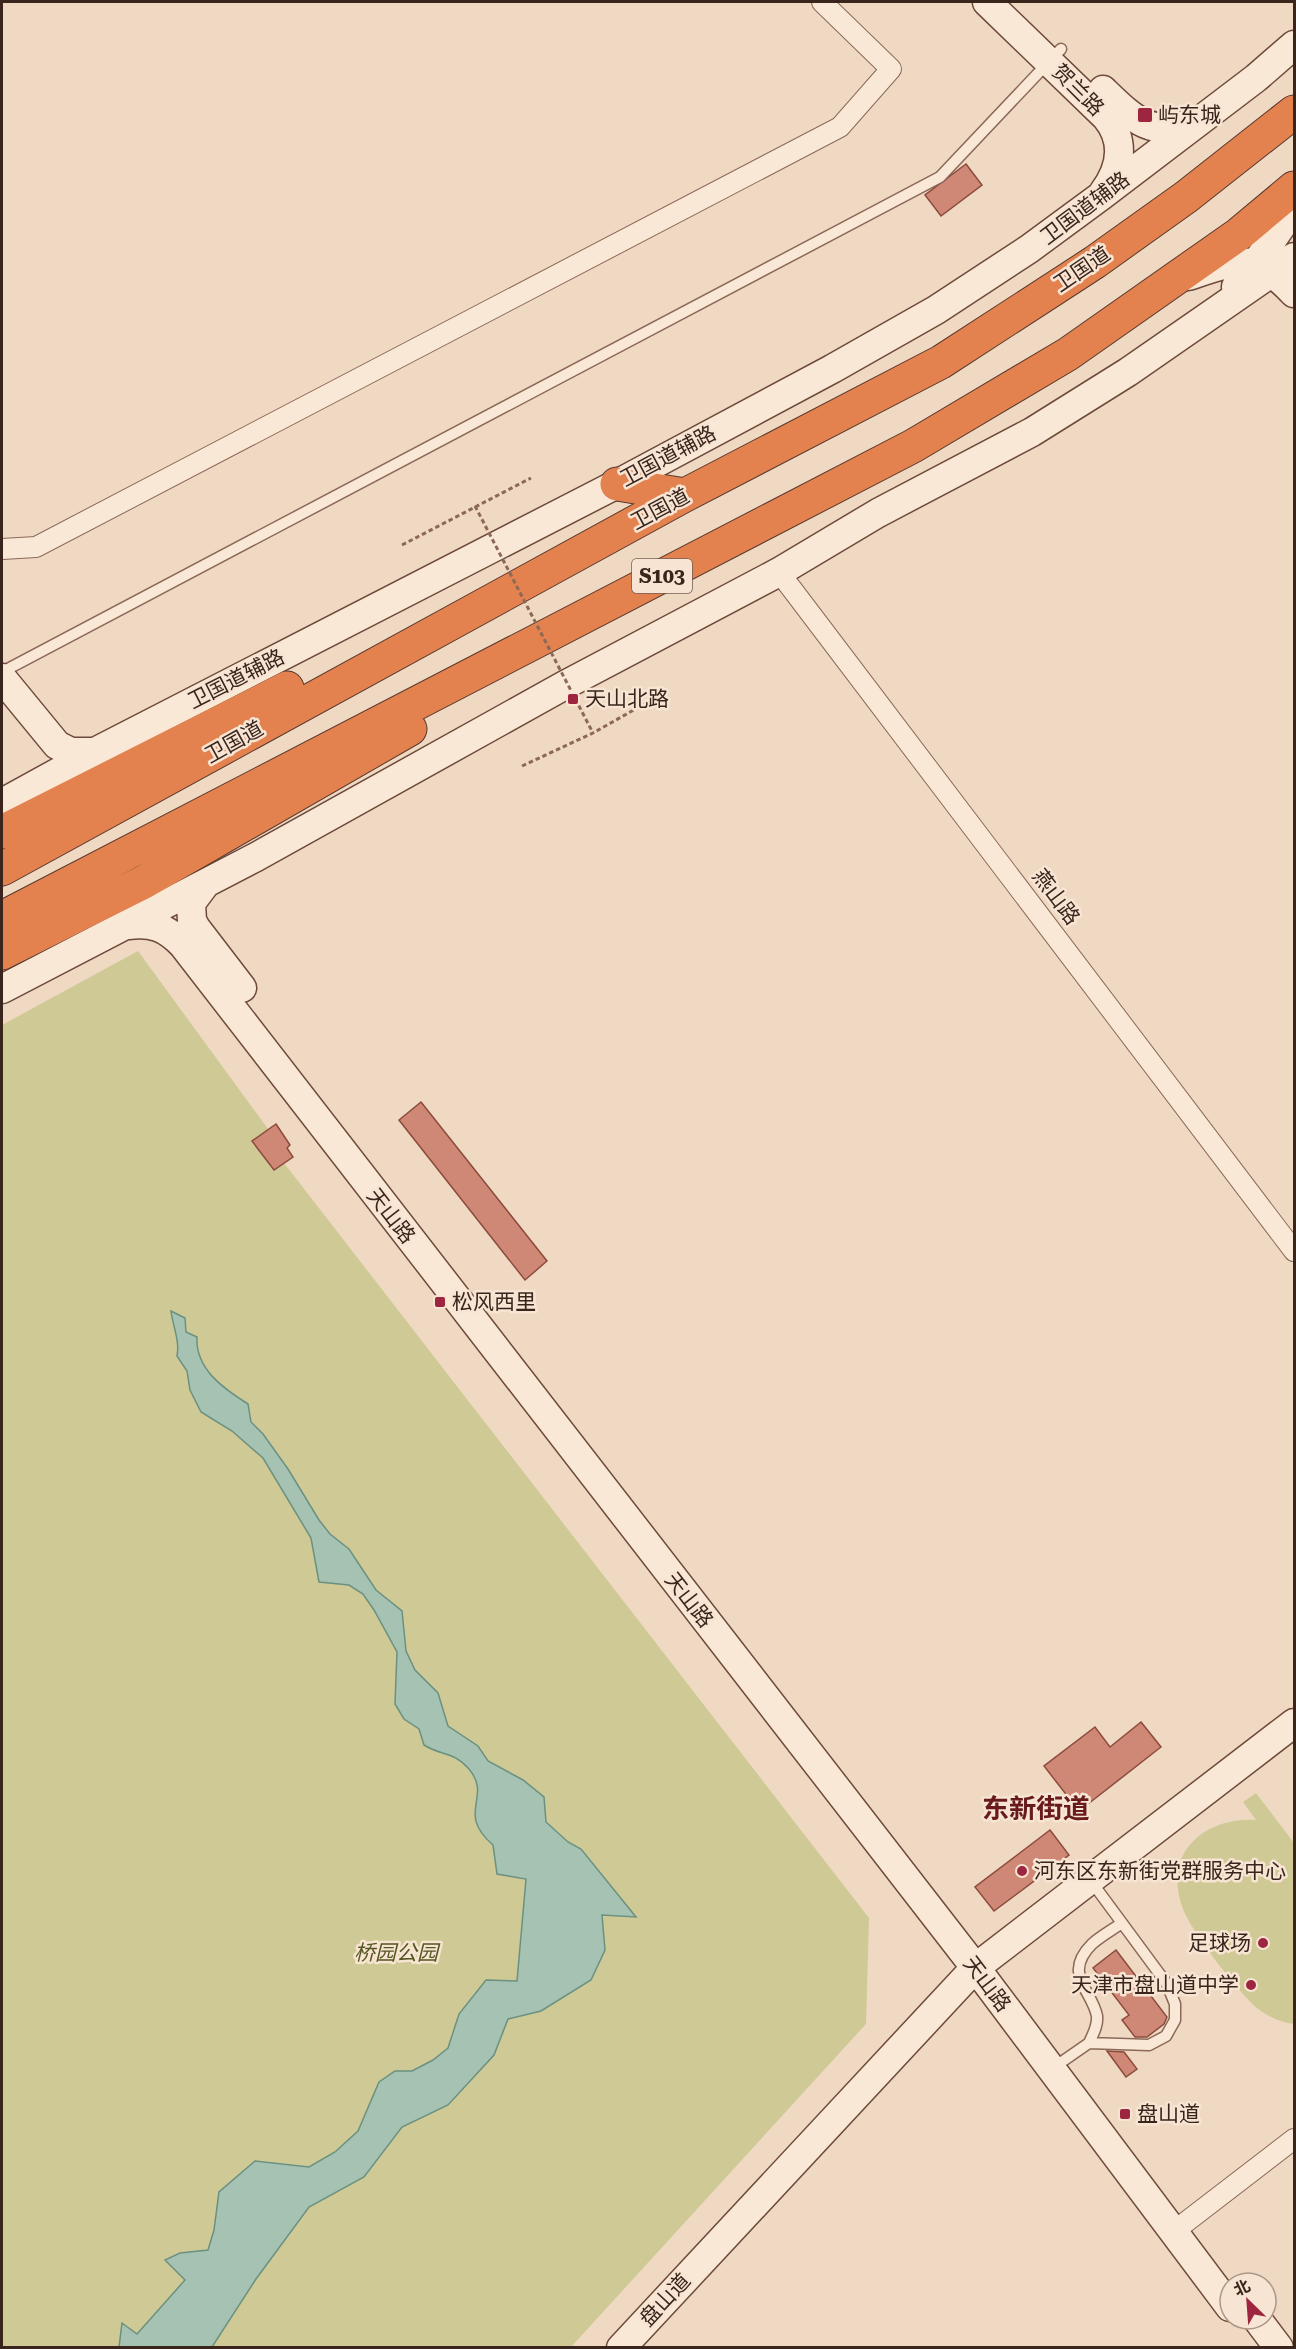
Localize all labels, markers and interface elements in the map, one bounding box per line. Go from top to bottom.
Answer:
street label: 贺兰路 [1047,59,1109,121]
place label: 屿东城 [1158,103,1221,127]
marker: 屿东城 [1136,106,1154,124]
street label: 卫国道辅路 [1036,167,1134,249]
street label: 卫国道 [1049,241,1115,297]
street label: 卫国道辅路 [616,421,720,491]
street label: 卫国道 [627,484,693,534]
road number: S103 [632,559,692,593]
street label: 卫国道辅路 [184,644,288,714]
place label: 天山北路 [585,687,669,711]
marker: 天山北路 [566,692,580,706]
street label: 卫国道 [201,716,267,768]
street label: 燕山路 [1027,865,1085,929]
street label: 天山路 [362,1184,420,1248]
place label: 松风西里 [452,1290,536,1314]
marker: 松风西里 [433,1295,447,1309]
street label: 天山路 [660,1568,718,1632]
district label: 东新街道 [982,1793,1090,1825]
place label: 河东区东新街党群服务中心 [1034,1859,1286,1883]
marker: 河东区东新街党群服务中心 [1015,1864,1029,1878]
place label: 足球场 [1188,1931,1251,1955]
marker: 足球场 [1256,1936,1270,1950]
park label: 桥园公园 [354,1941,441,1965]
street label: 天山路 [958,1952,1016,2016]
place label: 天津市盘山道中学 [1071,1973,1239,1997]
marker: 天津市盘山道中学 [1244,1978,1258,1992]
place label: 盘山道 [1137,2102,1200,2126]
marker: 盘山道 [1118,2107,1132,2121]
street label: 盘山道 [635,2269,695,2331]
north arrow [1218,2271,1278,2331]
text: 北 [1231,2276,1253,2300]

